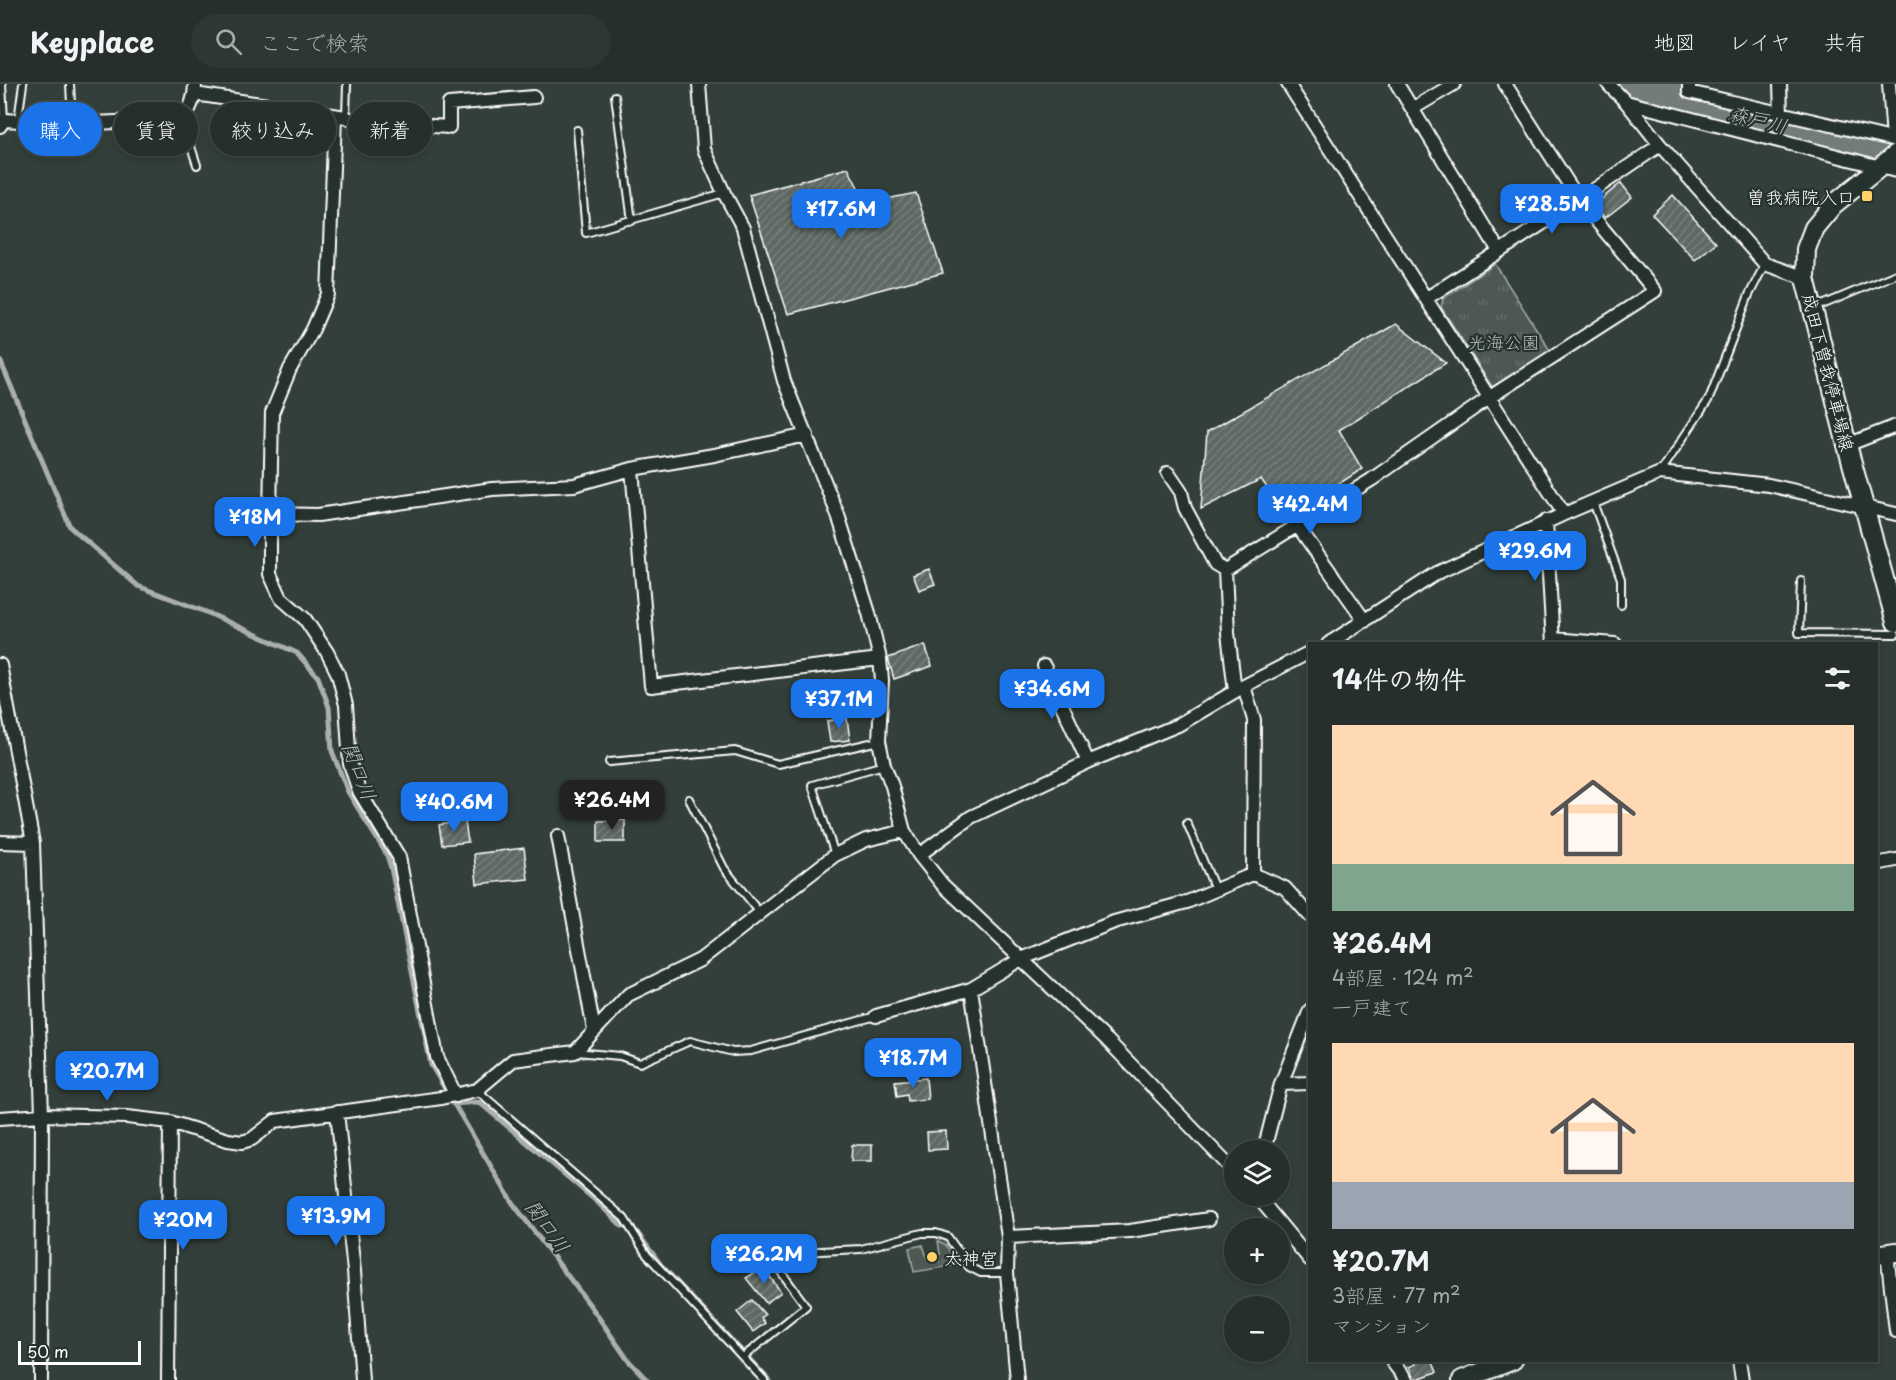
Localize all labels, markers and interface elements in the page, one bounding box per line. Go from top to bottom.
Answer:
search box [191,14,611,68]
text: Keyplace [30,20,155,63]
icon: search [212,25,245,58]
text: ここで検索 [260,25,370,58]
text: 地図 [1654,25,1696,57]
text: レイヤ [1729,25,1791,57]
text: 共有 [1824,25,1866,57]
water label: 森戸川 [1725,97,1791,141]
chip: 購入 [18,102,102,156]
chip: 賃貸 [114,102,198,156]
chip: 絞り込み [210,102,336,156]
chip: 新着 [348,102,432,156]
place label: 曽我病院入口 [1747,183,1855,210]
pin: ¥28.5M [1503,184,1601,235]
text: ¥28.5M [1514,188,1590,218]
pin: ¥17.6M [792,189,890,240]
marker: 曽我病院入口 [1860,189,1874,203]
text: ¥17.6M [806,193,876,223]
street label: 成田下曽我停車場線 [1796,290,1862,454]
park label: 光海公園 [1468,328,1540,355]
pin: ¥42.4M [1261,484,1359,535]
text: ¥42.4M [1272,488,1348,518]
pin: ¥18M [219,497,291,548]
text: ¥18M [228,501,282,531]
pin: ¥29.6M [1486,531,1584,582]
text: ¥29.6M [1498,535,1572,565]
text: 14件の物件 [1332,659,1466,698]
icon: filters [1821,662,1854,695]
pin: ¥34.6M [1003,669,1101,720]
text: ¥34.6M [1014,673,1090,703]
pin: ¥37.1M [790,679,888,730]
text: ¥37.1M [805,683,873,713]
water label: 関口川 [335,738,385,804]
icon: home [1539,764,1647,872]
pin: ¥26.4M [563,780,661,831]
pin: ¥40.6M [405,782,503,833]
text: ¥26.4M [574,784,650,814]
text: ¥40.6M [415,786,493,816]
text: ¥26.4M [1332,923,1432,962]
text: 4部屋 · 124 m² [1332,962,1474,992]
text: 一戸建て [1332,992,1412,1022]
pin: ¥18.7M [864,1038,962,1089]
text: ¥18.7M [878,1042,948,1072]
pin: ¥20.7M [58,1051,156,1102]
text: ¥20.7M [69,1055,145,1085]
icon: home [1539,1082,1647,1190]
map controls [1224,1140,1290,1362]
button: layers [1224,1140,1290,1206]
water label: 関口川 [518,1193,578,1259]
pin: ¥13.9M [287,1196,385,1247]
pin: ¥20M [147,1200,219,1251]
text: ¥13.9M [301,1200,371,1230]
text: ¥20M [153,1204,213,1234]
button: + [1224,1218,1290,1284]
pin: ¥26.2M [715,1234,813,1285]
text: ¥26.2M [725,1238,803,1268]
text: ¥20.7M [1332,1241,1430,1280]
place label: 太神宮 [944,1244,998,1271]
marker: 太神宮 [925,1250,939,1264]
text: 3部屋 · 77 m² [1332,1280,1461,1310]
button: − [1224,1296,1290,1362]
text: マンション [1332,1310,1431,1340]
scale bar [18,1338,141,1366]
text: 50 m [27,1339,68,1363]

